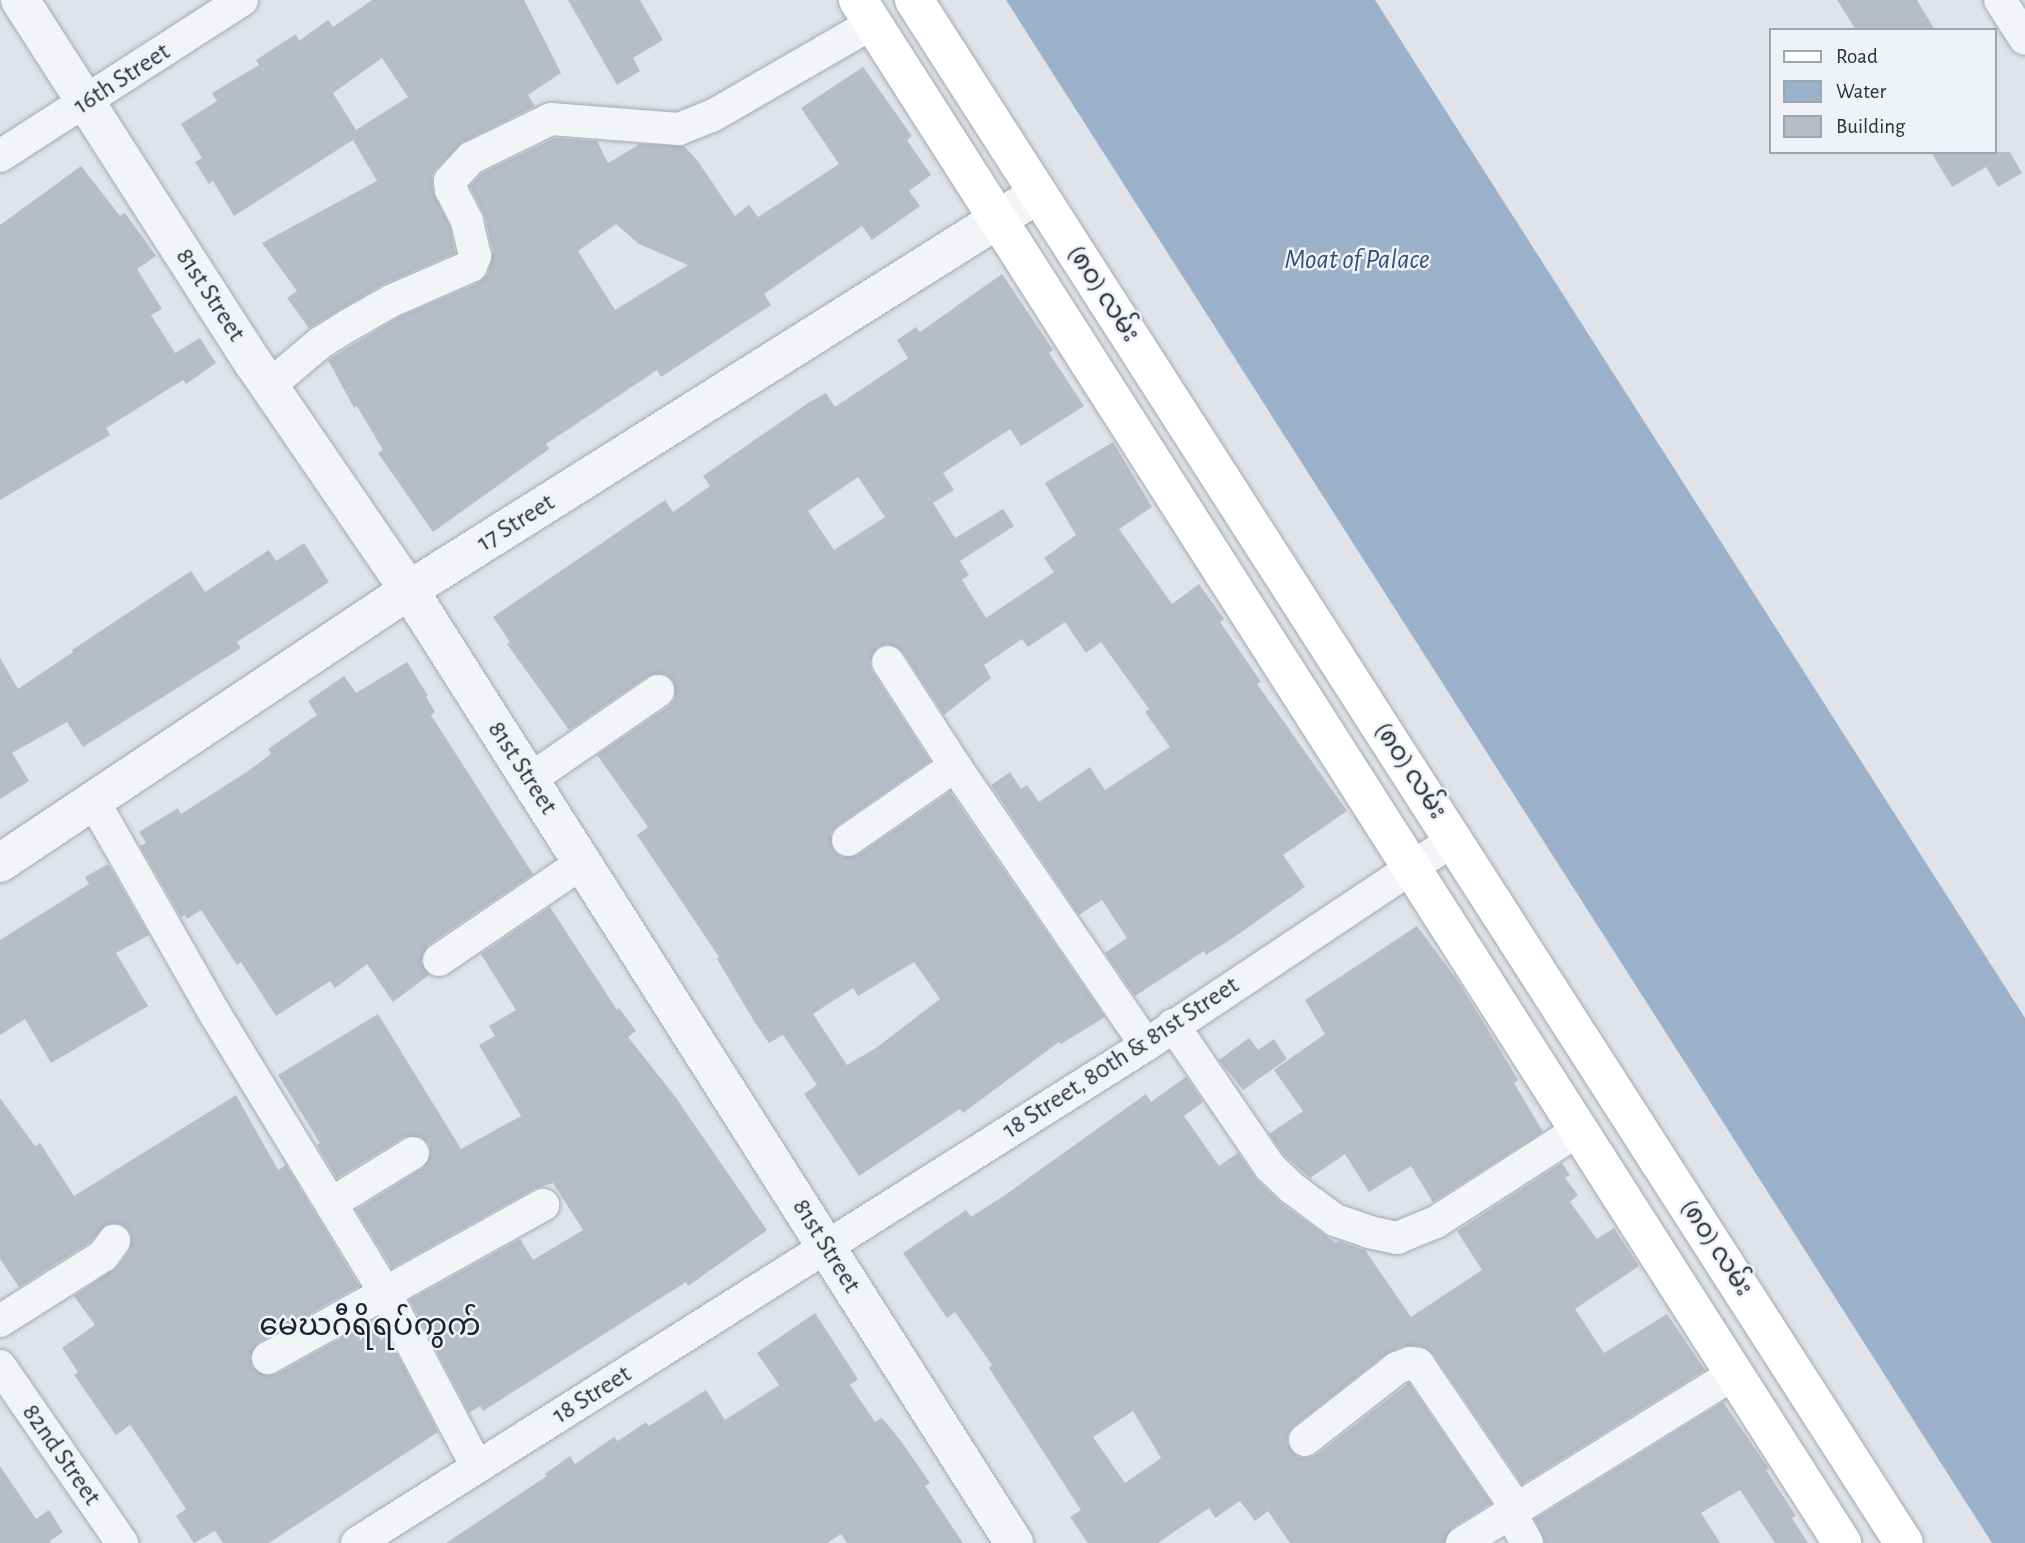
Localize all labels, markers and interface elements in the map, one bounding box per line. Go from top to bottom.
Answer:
legend [1770,28,1997,154]
street label: 16th Street [68,36,176,122]
text: Road [1836,46,1878,67]
text: Water [1836,81,1886,102]
text: Building [1836,116,1905,137]
street label: (၈၀) လမ်း [1060,240,1146,348]
street label: 81st Street [168,243,252,347]
water label: Moat of Palace [1285,243,1429,277]
street label: 17 Street [472,487,560,559]
street label: 81st Street [480,716,564,820]
street label: (၈၀) လမ်း [1367,717,1453,825]
street label: 18 Street, 80th & 81st Street [997,970,1245,1146]
street label: 81st Street [785,1193,867,1299]
street label: (၈၀) လမ်း [1673,1194,1759,1302]
district label: မေဃဂီရိရပ်ကွက် [259,1308,481,1344]
street label: 18 Street [547,1359,637,1431]
street label: 82nd Street [15,1398,107,1512]

